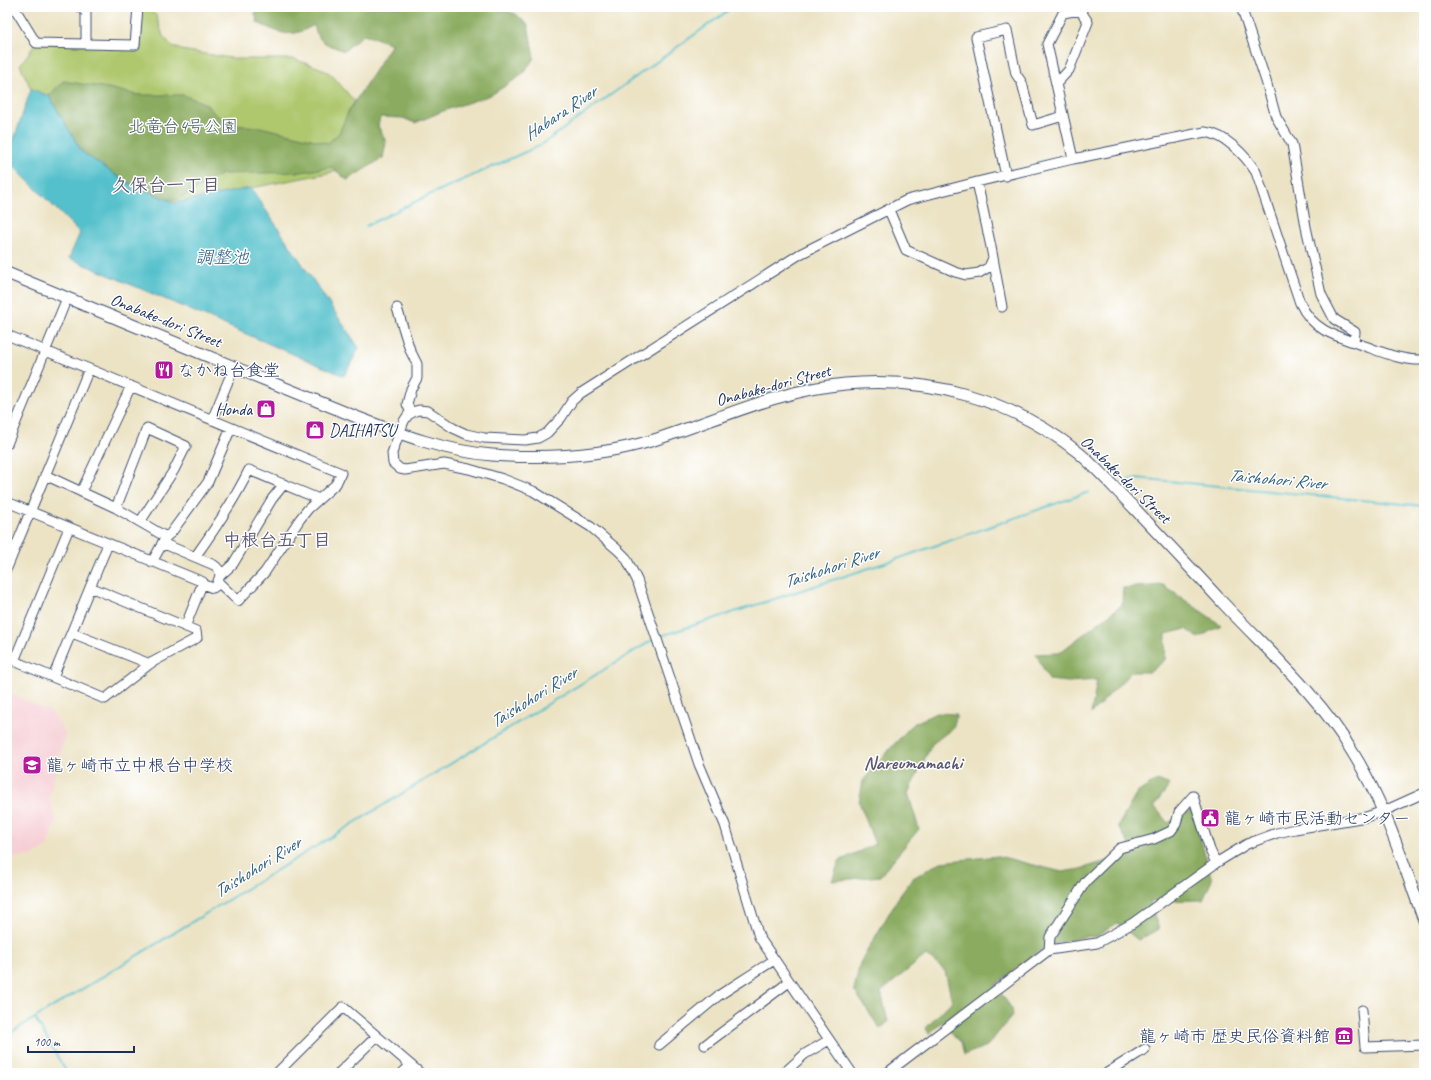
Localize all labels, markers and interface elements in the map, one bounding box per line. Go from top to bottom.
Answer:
water label: Habara River [520,79,603,145]
park label: 北竜台4号公園 [128,116,238,137]
district label: 久保台一丁目 [112,174,220,196]
water label: 調整池 [195,246,250,268]
street label: Onabake-dori Street [107,289,227,353]
restaurant icon: なかね台食堂 [153,359,175,381]
street label: Onabake-dori Street [714,359,835,411]
place label: なかね台食堂 [178,360,280,381]
shop icon: Honda [255,398,277,420]
place label: Honda [215,399,253,420]
shop icon: DAIHATSU [304,419,326,441]
place label: DAIHATSU [329,420,399,441]
street label: Onabake-dori Street [1076,431,1177,529]
water label: Taishohori River [1227,464,1331,495]
district label: 中根台五丁目 [223,529,331,551]
water label: Taishohori River [781,540,885,593]
water label: Taishohori River [485,660,584,732]
district label: Nareumamachi [864,751,965,775]
school or university icon: 龍ヶ崎市立中根台中学校 [21,754,43,776]
place label: 龍ヶ崎市立中根台中学校 [46,755,233,776]
public building icon: 龍ヶ崎市民活動センター [1199,807,1221,829]
place label: 龍ヶ崎市民活動センター [1224,808,1410,829]
water label: Taishohori River [209,830,308,902]
museum icon: 龍ヶ崎市 歴史民俗資料館 [1333,1025,1355,1047]
place label: 龍ヶ崎市 歴史民俗資料館 [1139,1026,1330,1047]
scale bar [28,1028,134,1054]
text: 100 m [34,1034,61,1050]

